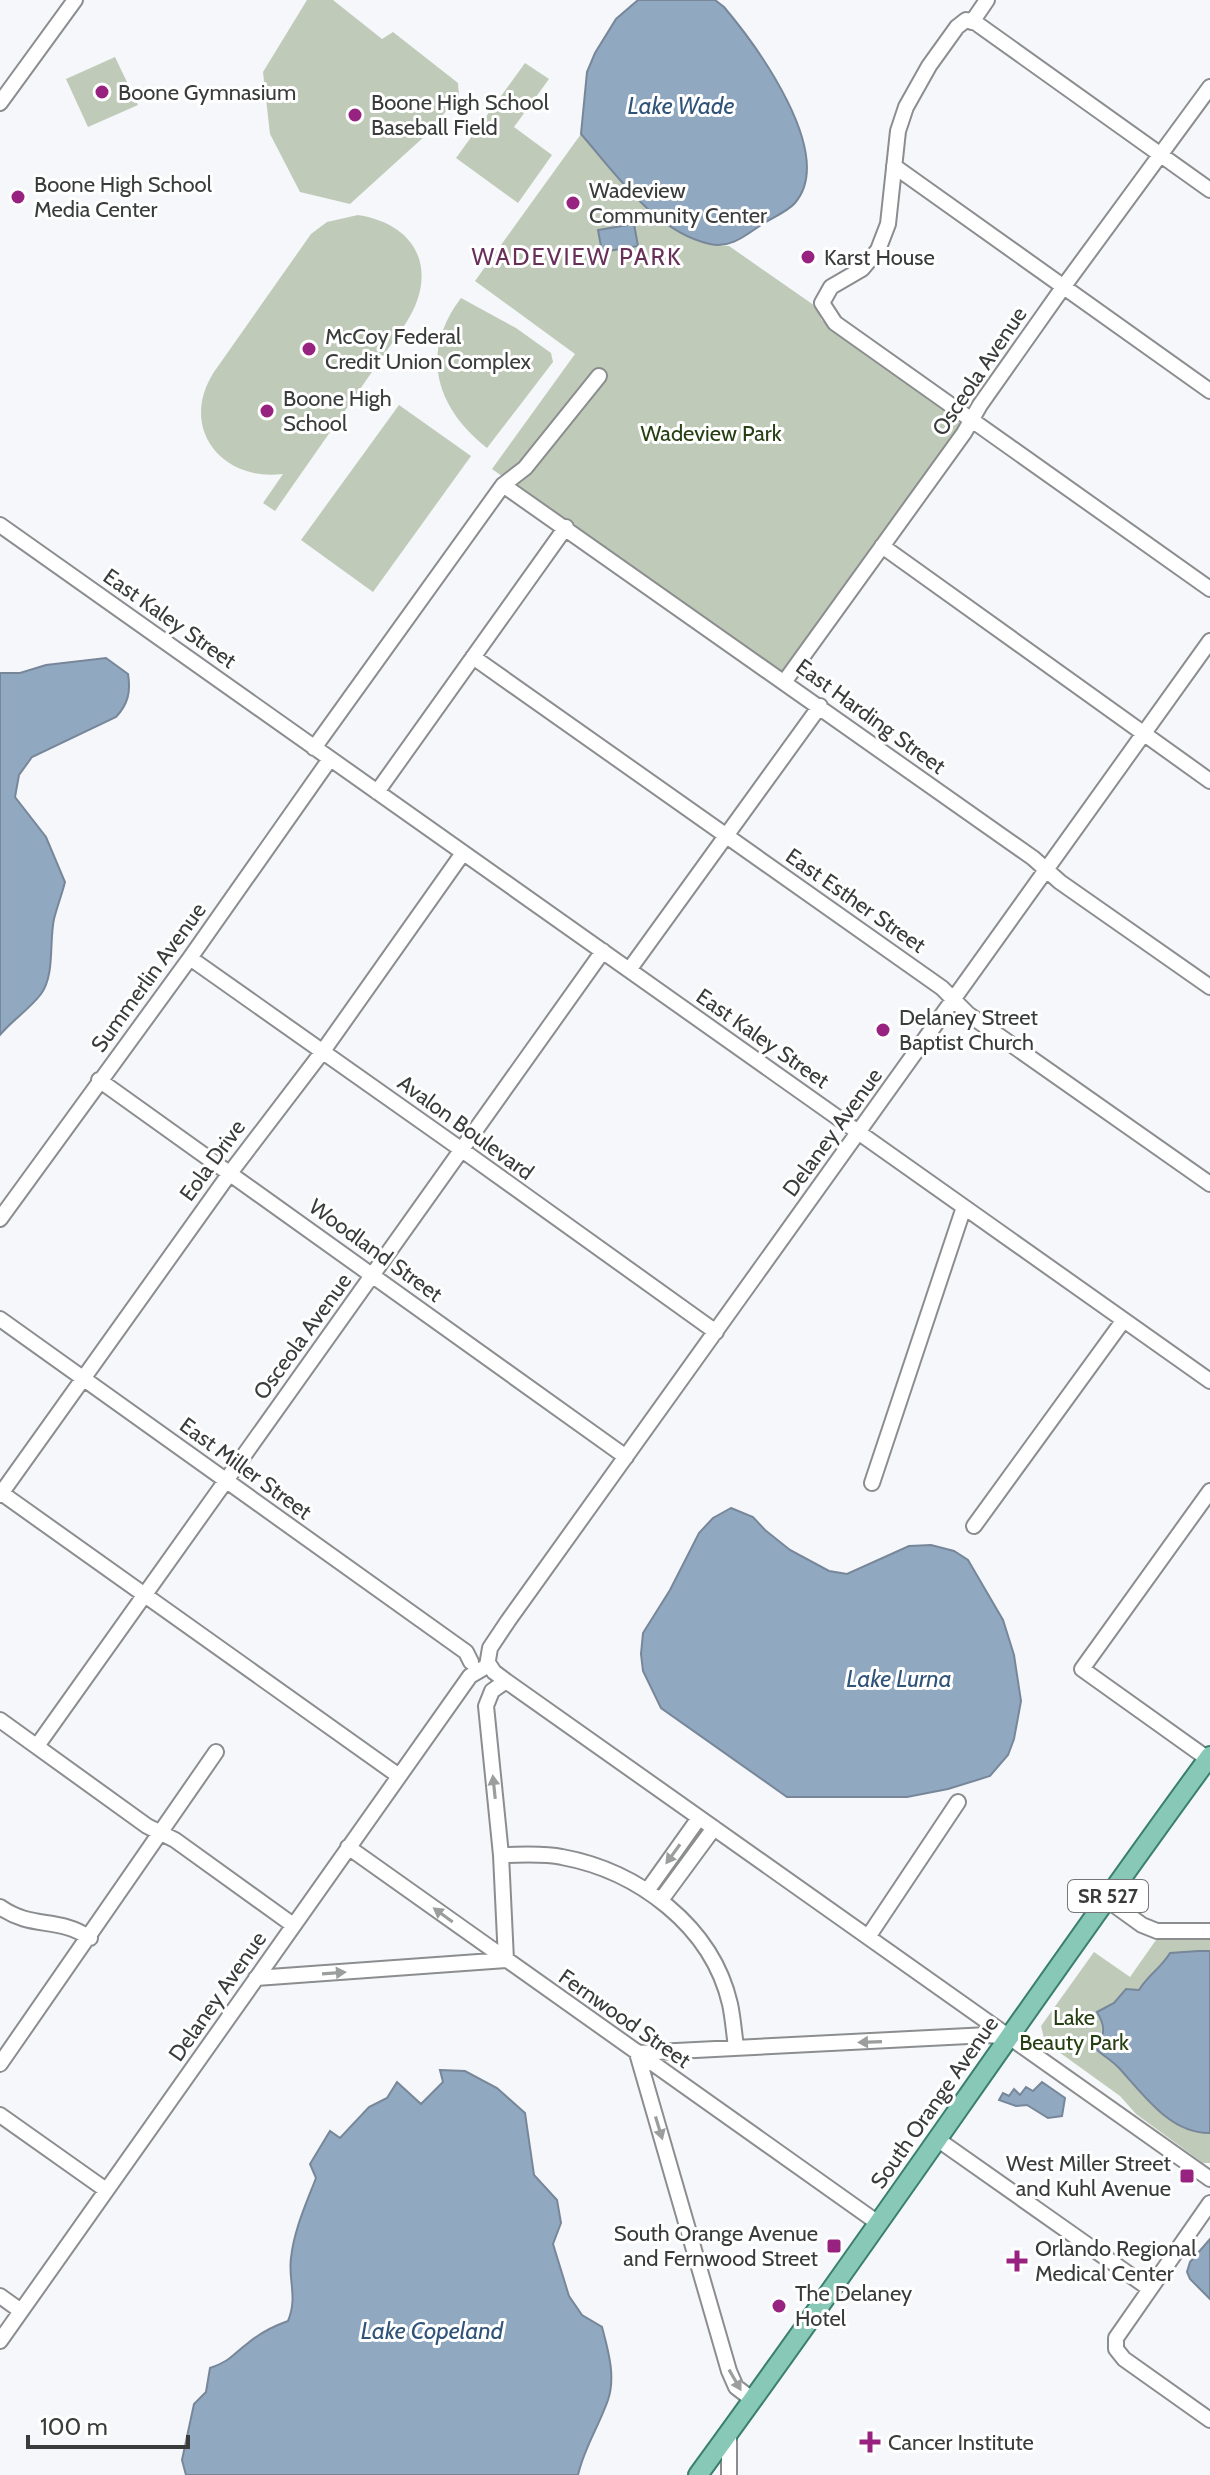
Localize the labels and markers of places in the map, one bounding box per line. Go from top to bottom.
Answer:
place label: Boone Gymnasium [118,79,296,106]
marker: Boone Gymnasium [93,83,111,101]
place label: Boone High School Baseball Field [371,89,550,141]
marker: Boone High School Baseball Field [346,106,364,124]
place label: Boone High School Media Center [34,171,213,223]
place label: Wadeview Community Center [589,177,767,229]
marker: Boone High School Media Center [9,188,27,206]
marker: Wadeview Community Center [564,194,582,212]
place label: Karst House [824,244,935,271]
marker: Karst House [799,248,817,266]
place label: McCoy Federal Credit Union Complex [325,323,532,375]
marker: McCoy Federal Credit Union Complex [300,340,318,358]
place label: Boone High School [283,385,392,437]
marker: Boone High School [258,402,276,420]
place label: Delaney Street Baptist Church [899,1004,1039,1056]
marker: Delaney Street Baptist Church [874,1021,892,1039]
place label: West Miller Street and Kuhl Avenue [1006,2150,1172,2202]
marker: West Miller Street and Kuhl Avenue [1178,2167,1196,2185]
place label: South Orange Avenue and Fernwood Street [614,2220,819,2272]
place label: Orlando Regional Medical Center [1035,2235,1197,2287]
marker: South Orange Avenue and Fernwood Street [825,2237,843,2255]
marker: Orlando Regional Medical Center [1006,2250,1028,2272]
place label: The Delaney Hotel [795,2280,912,2332]
marker: The Delaney Hotel [770,2297,788,2315]
place label: Cancer Institute [888,2429,1034,2456]
marker: Cancer Institute [859,2431,881,2453]

